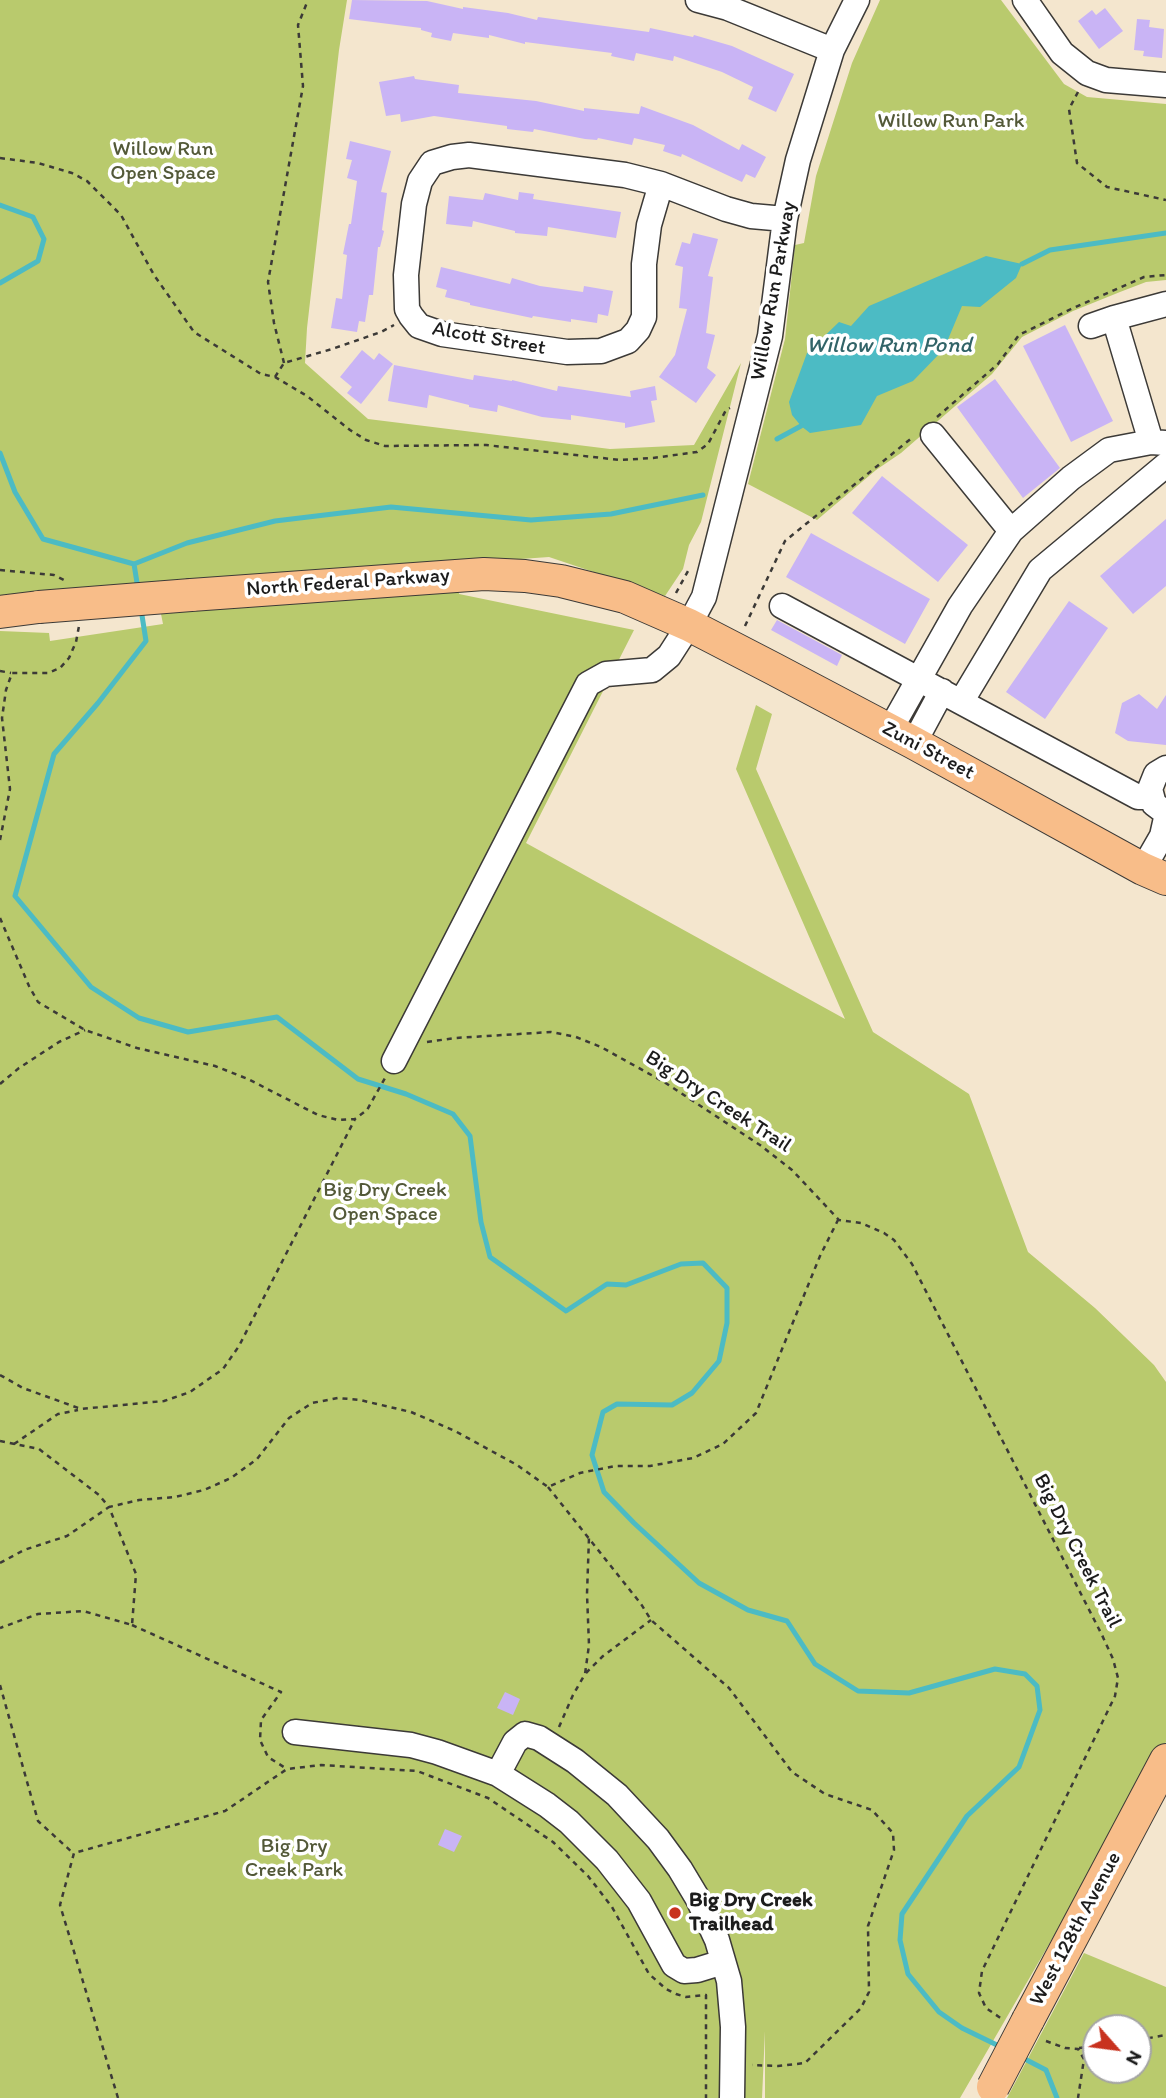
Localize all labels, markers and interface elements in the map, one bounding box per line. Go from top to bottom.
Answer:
park label: Willow Run Park [877,109,1025,135]
park label: Willow Run Open Space [110,137,216,187]
street label: Willow Run Parkway [746,199,802,383]
street label: Alcott Street [430,317,548,361]
water label: Willow Run Pond [806,332,972,360]
street label: North Federal Parkway [245,563,451,603]
street label: Zuni Street [877,716,979,786]
street label: Big Dry Creek Trail [640,1045,796,1159]
park label: Big Dry Creek Open Space [323,1178,447,1228]
street label: Big Dry Creek Trail [1027,1470,1127,1632]
park label: Big Dry Creek Park [245,1834,343,1884]
street label: West 128th Avenue [1025,1848,1127,2010]
place label: Big Dry Creek Trailhead [689,1888,813,1938]
marker: Big Dry Creek Trailhead [667,1905,683,1921]
north arrow [1082,2014,1152,2084]
text: N [1121,2047,1147,2069]

